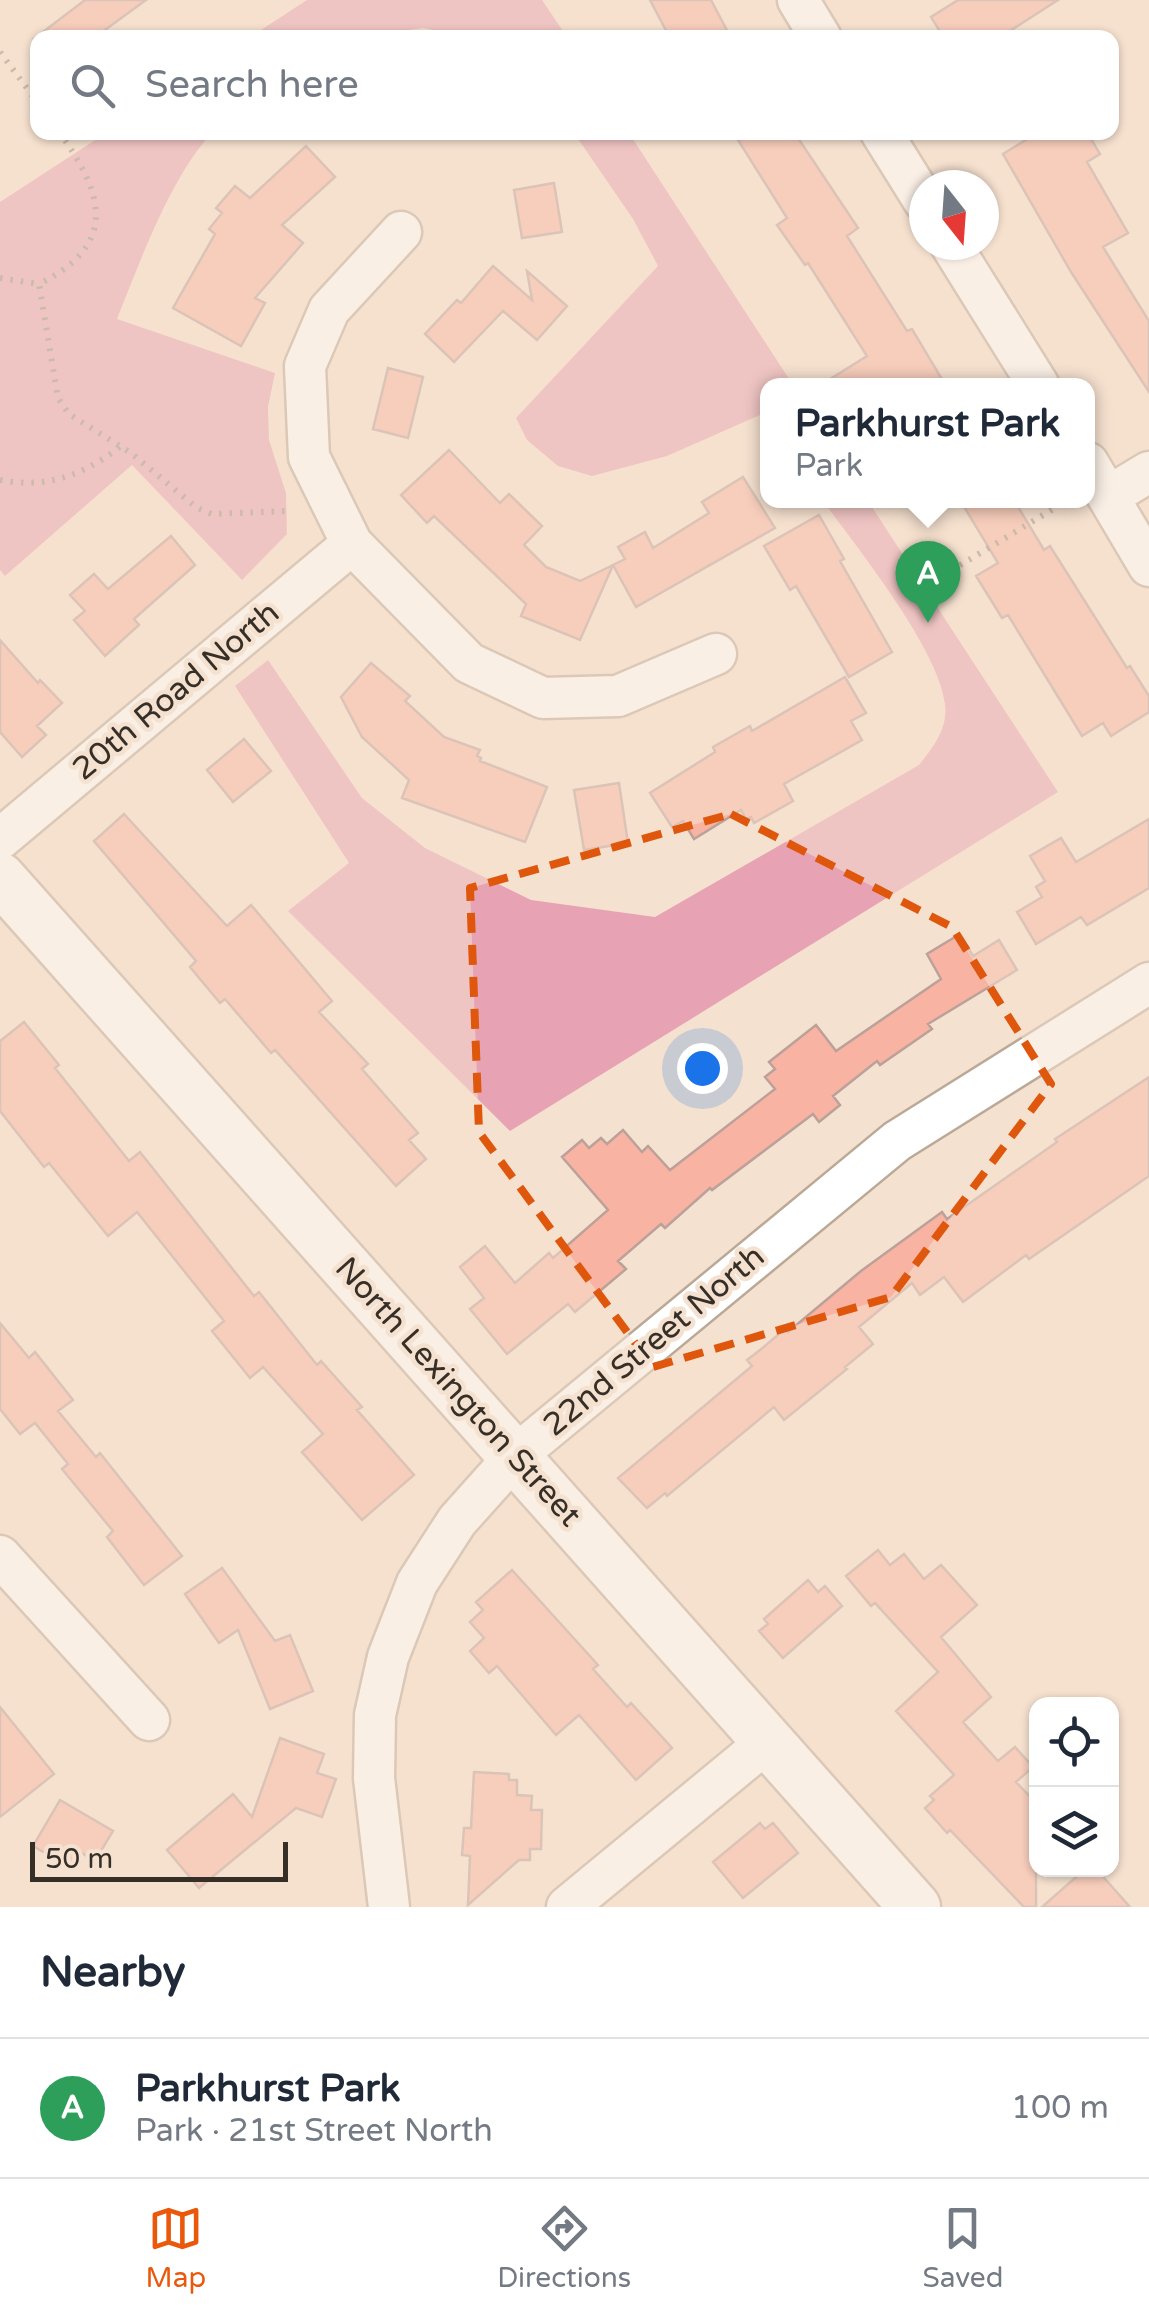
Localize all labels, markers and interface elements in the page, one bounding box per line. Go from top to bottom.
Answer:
search box [30,30,1119,140]
icon: search [65,58,120,113]
text: Search here [145,62,359,108]
north arrow [909,170,999,260]
popup [760,378,1095,508]
text: Parkhurst Park [795,401,1060,447]
text: Park [795,447,863,485]
pin: A [896,540,960,623]
street label: 20th Road North [65,594,287,788]
your location [677,1043,728,1094]
street label: 22nd Street North [536,1238,772,1444]
street label: North Lexington Street [327,1250,589,1534]
map controls [1029,1697,1119,1877]
button: locate [1029,1697,1119,1787]
button: layers [1029,1787,1119,1877]
scale bar [30,1837,288,1882]
text: 50 m [45,1842,113,1876]
text: Nearby [40,1947,185,1998]
text: Parkhurst Park [135,2066,401,2112]
text: A [61,2089,84,2127]
text: 100 m [1011,2089,1109,2127]
text: Park · 21st Street North [135,2112,493,2150]
tab: Map [146,2201,206,2295]
tab: Directions [497,2201,631,2295]
tab: Saved [922,2201,1003,2295]

